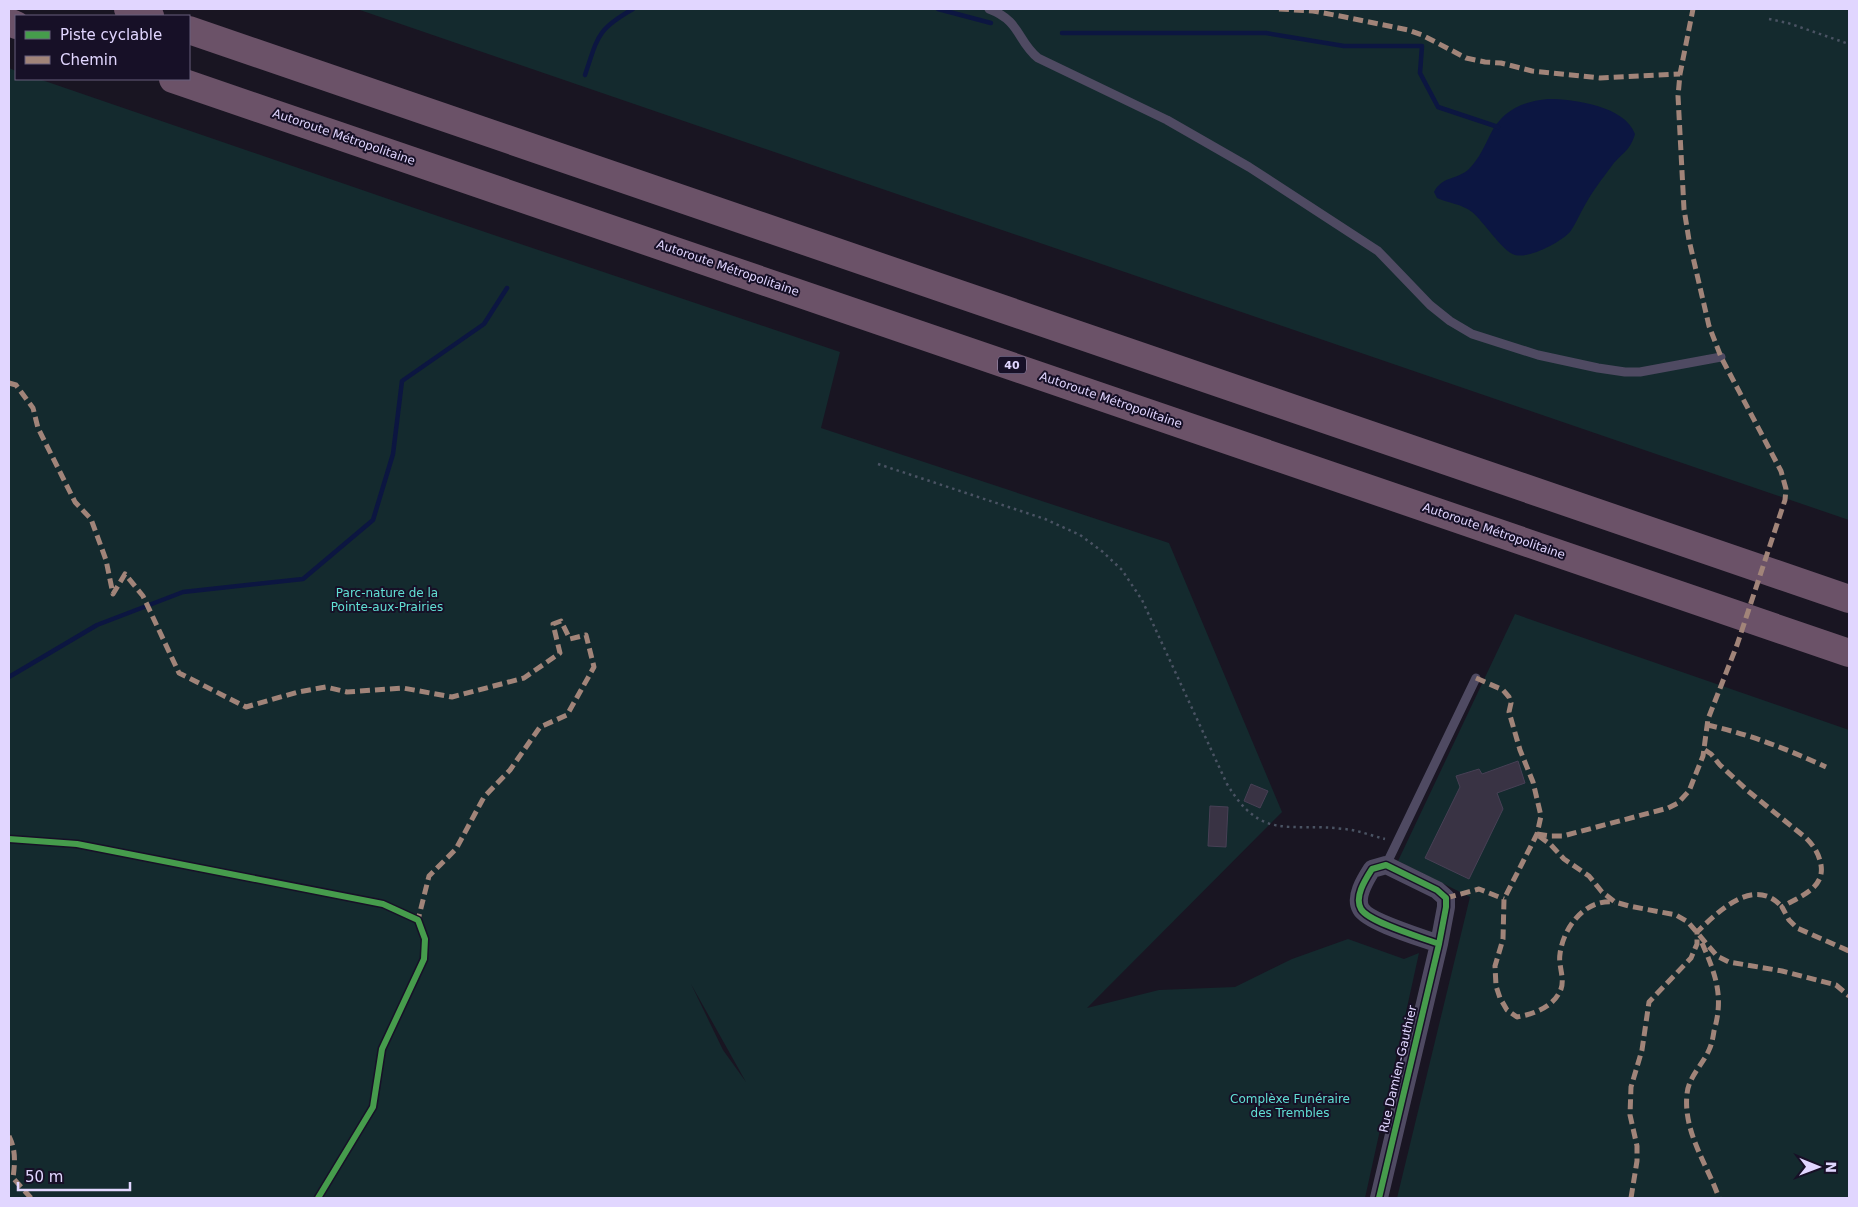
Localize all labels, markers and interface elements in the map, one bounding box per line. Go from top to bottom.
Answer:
legend [15,15,190,80]
text: Piste cyclable [60,26,162,44]
text: Chemin [60,51,118,69]
street label: Autoroute Métropolitaine [271,106,417,168]
street label: Autoroute Métropolitaine [655,237,801,299]
road number: 40 [998,356,1026,374]
street label: Autoroute Métropolitaine [1038,369,1184,431]
street label: Autoroute Métropolitaine [1421,500,1567,562]
park label: Parc-nature de la Pointe-aux-Prairies [331,586,443,614]
street label: Rue Damien-Gauthier [1377,1004,1419,1134]
park label: Complèxe Funéraire des Trembles [1230,1092,1350,1120]
north arrow [1793,1142,1843,1192]
scale bar [18,1160,130,1192]
text: N [1823,1161,1839,1173]
text: 50 m [25,1168,63,1186]

